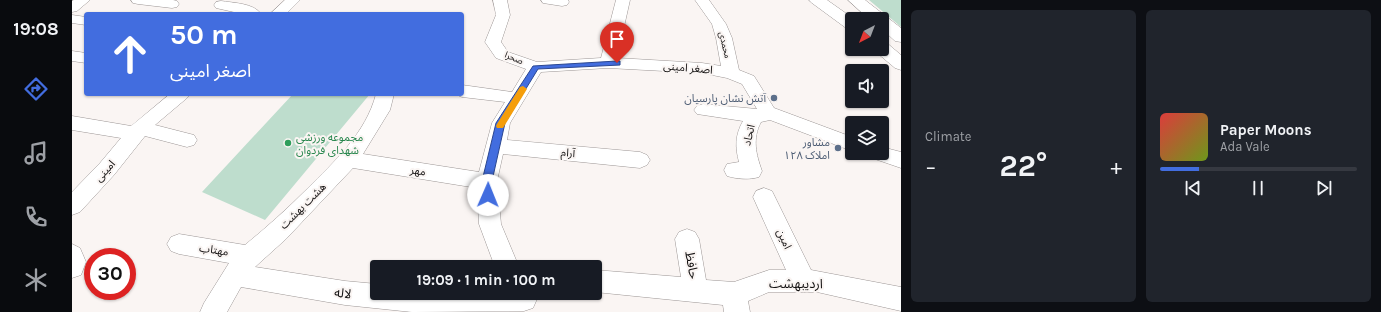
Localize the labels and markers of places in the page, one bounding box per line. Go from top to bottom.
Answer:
pin [600,22,634,63]
place label: آتش نشان پارسیان [684,92,767,106]
marker: آتش نشان پارسیان [769,93,779,103]
place label: مجموعه ورزشی شهدای فردوان [296,131,363,157]
place label: مشاور املاک ۱۲۸ [784,136,830,162]
marker: مجموعه ورزشی شهدای فردوان [283,138,293,148]
marker: مشاور املاک ۱۲۸ [833,143,843,153]

